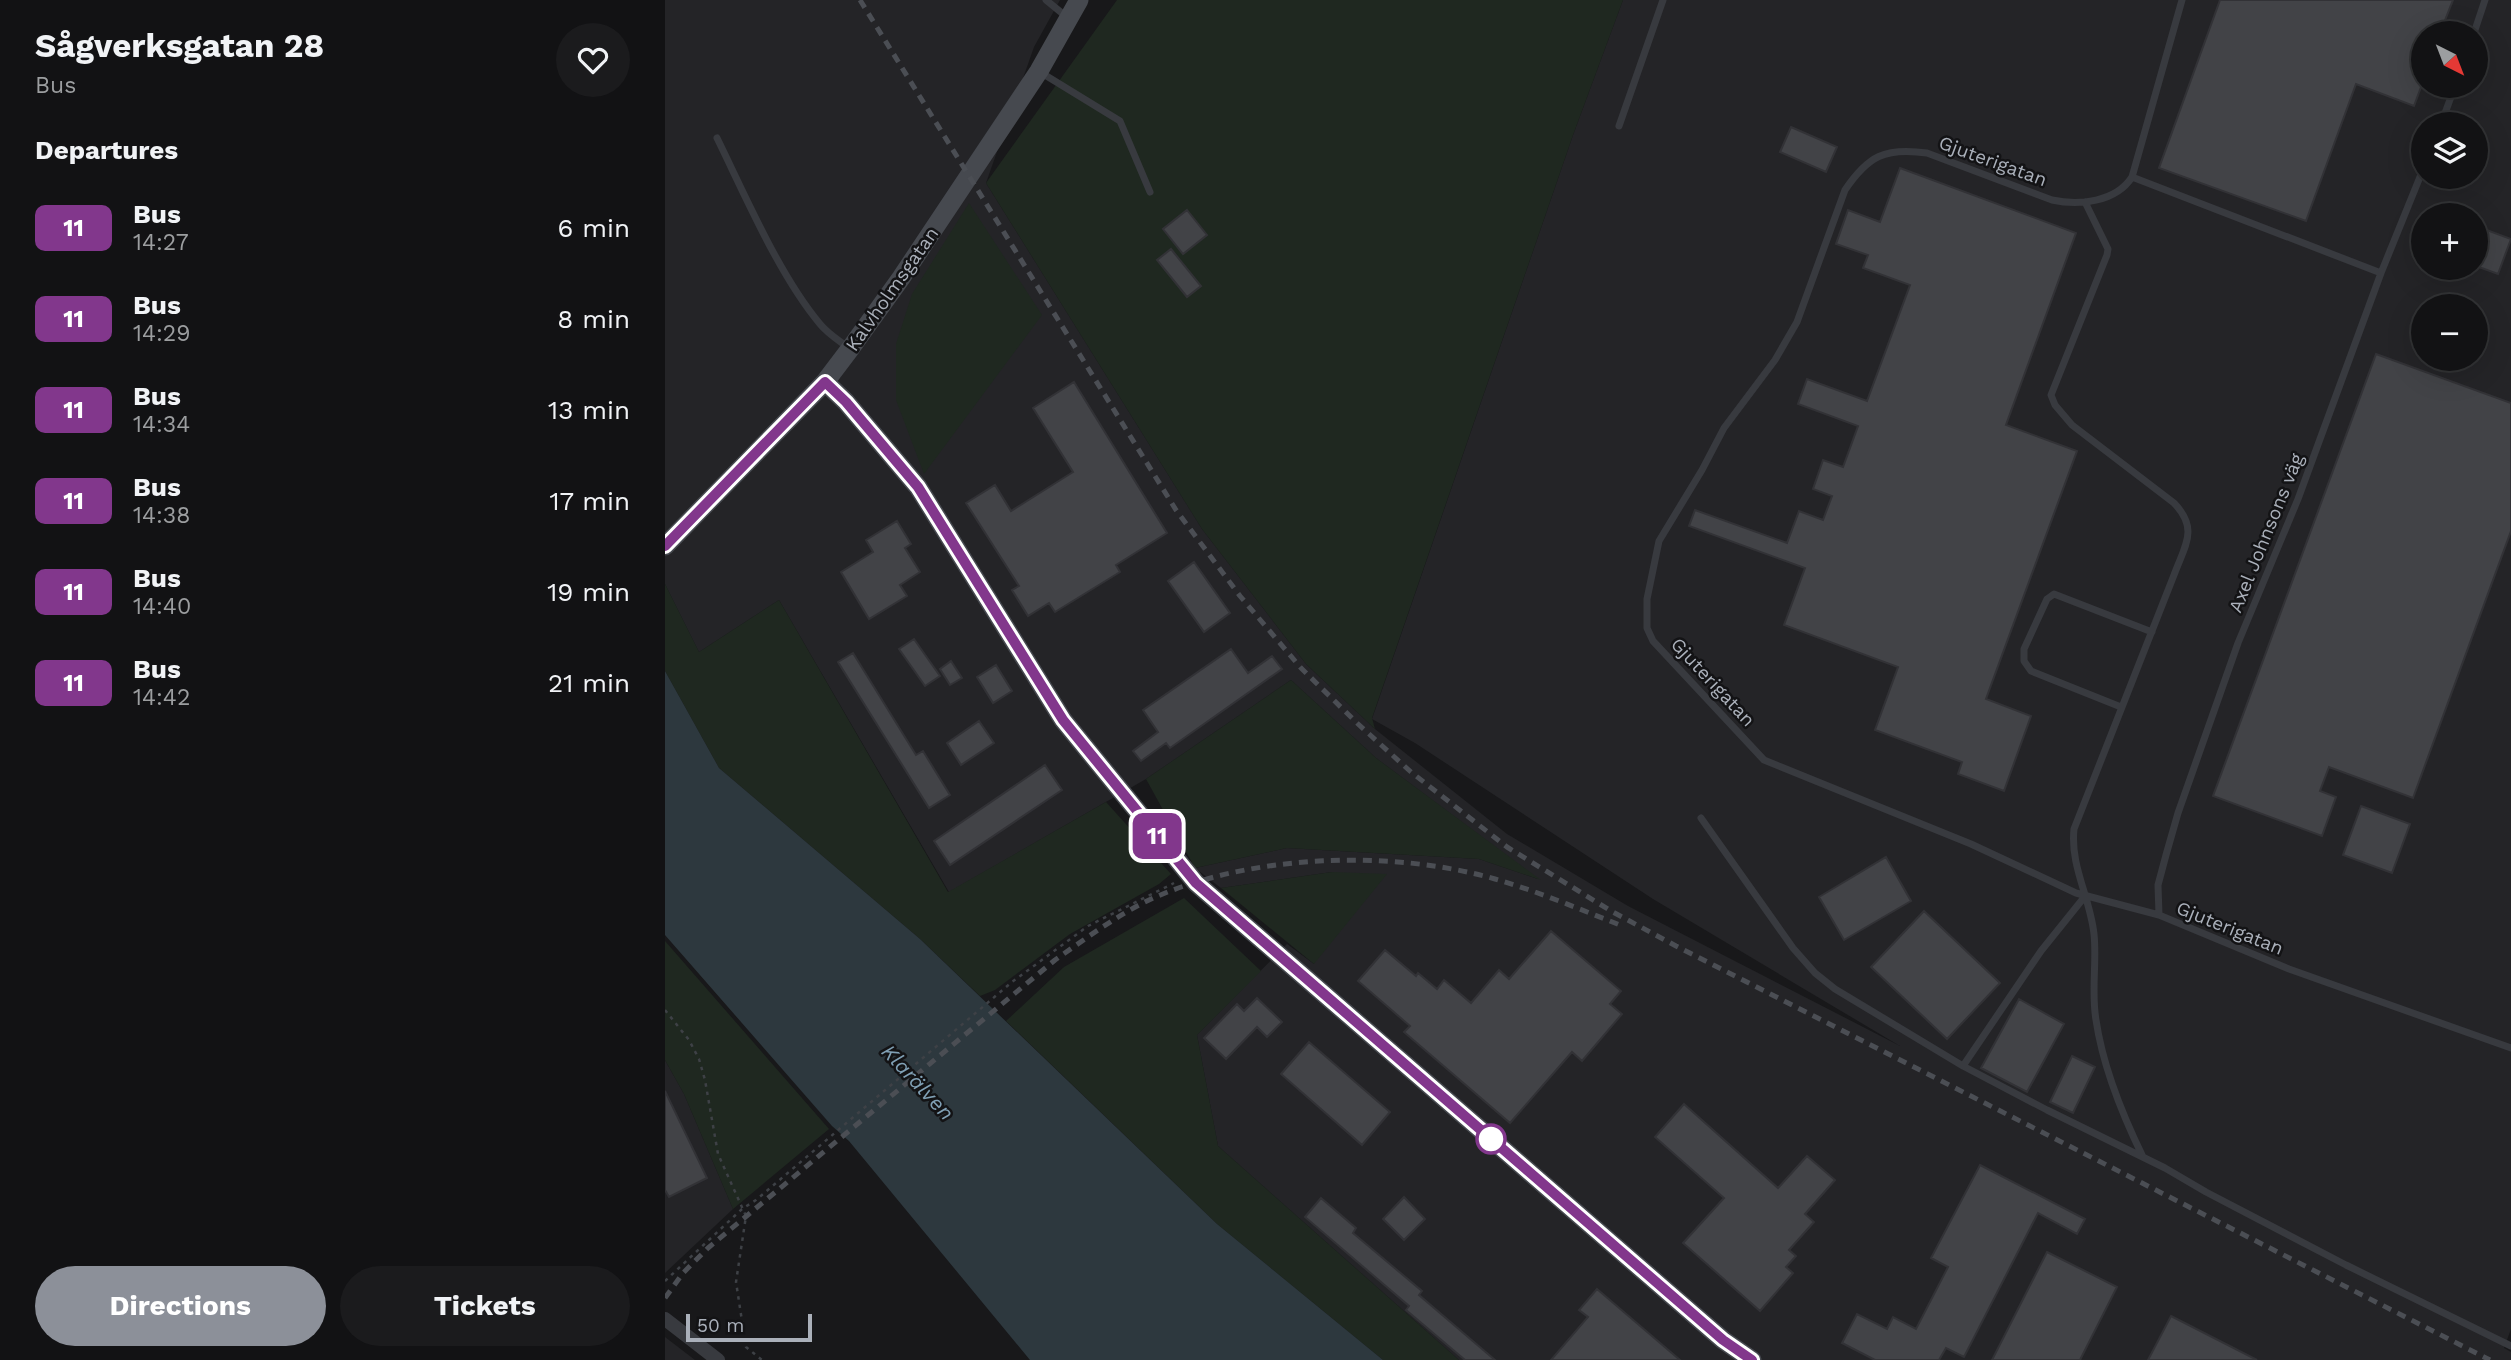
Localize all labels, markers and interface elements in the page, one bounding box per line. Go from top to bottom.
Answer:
north arrow [2411,21,2489,98]
map controls [2411,21,2488,371]
button: heart [556,23,630,97]
text: Sågverksgatan 28 [35,26,324,65]
text: Bus [35,72,76,99]
button: layers [2411,112,2488,189]
street label: Gjuterigatan [1936,131,2050,191]
text: Departures [35,135,178,165]
text: Bus [133,199,181,229]
button: + [2411,203,2488,280]
text: 6 min [558,213,630,243]
text: 11 [63,214,84,242]
street label: Kalvholmsgatan [841,222,943,356]
text: 14:27 [133,229,189,256]
text: Bus [133,290,181,320]
button: − [2411,294,2488,371]
text: 8 min [557,304,630,334]
text: 11 [63,305,84,333]
text: 14:29 [133,320,190,347]
text: Bus [133,381,181,411]
text: 13 min [548,395,630,425]
text: 11 [63,396,84,424]
text: 14:34 [133,411,190,438]
street label: Axel Johnsons väg [2224,449,2309,616]
text: Bus [133,472,181,502]
text: 17 min [549,486,630,516]
text: 11 [63,487,84,515]
text: 14:38 [133,502,190,529]
text: Bus [133,563,181,593]
text: 19 min [547,577,630,607]
text: 11 [63,578,84,606]
text: 14:40 [133,593,191,620]
street label: Gjuterigatan [1666,633,1760,731]
text: Bus [133,654,181,684]
text: 21 min [548,668,630,698]
text: 11 [63,669,84,697]
text: 14:42 [133,684,190,711]
line badge: 11 [1126,813,1189,859]
text: 11 [1147,822,1167,850]
street label: Gjuterigatan [2173,896,2287,960]
water label: Klarälven [877,1039,959,1125]
unlabelled marker [1476,1124,1506,1154]
button: Directions [35,1266,326,1346]
button: Tickets [340,1266,630,1346]
scale bar [686,1311,812,1343]
text: 50 m [697,1314,744,1337]

